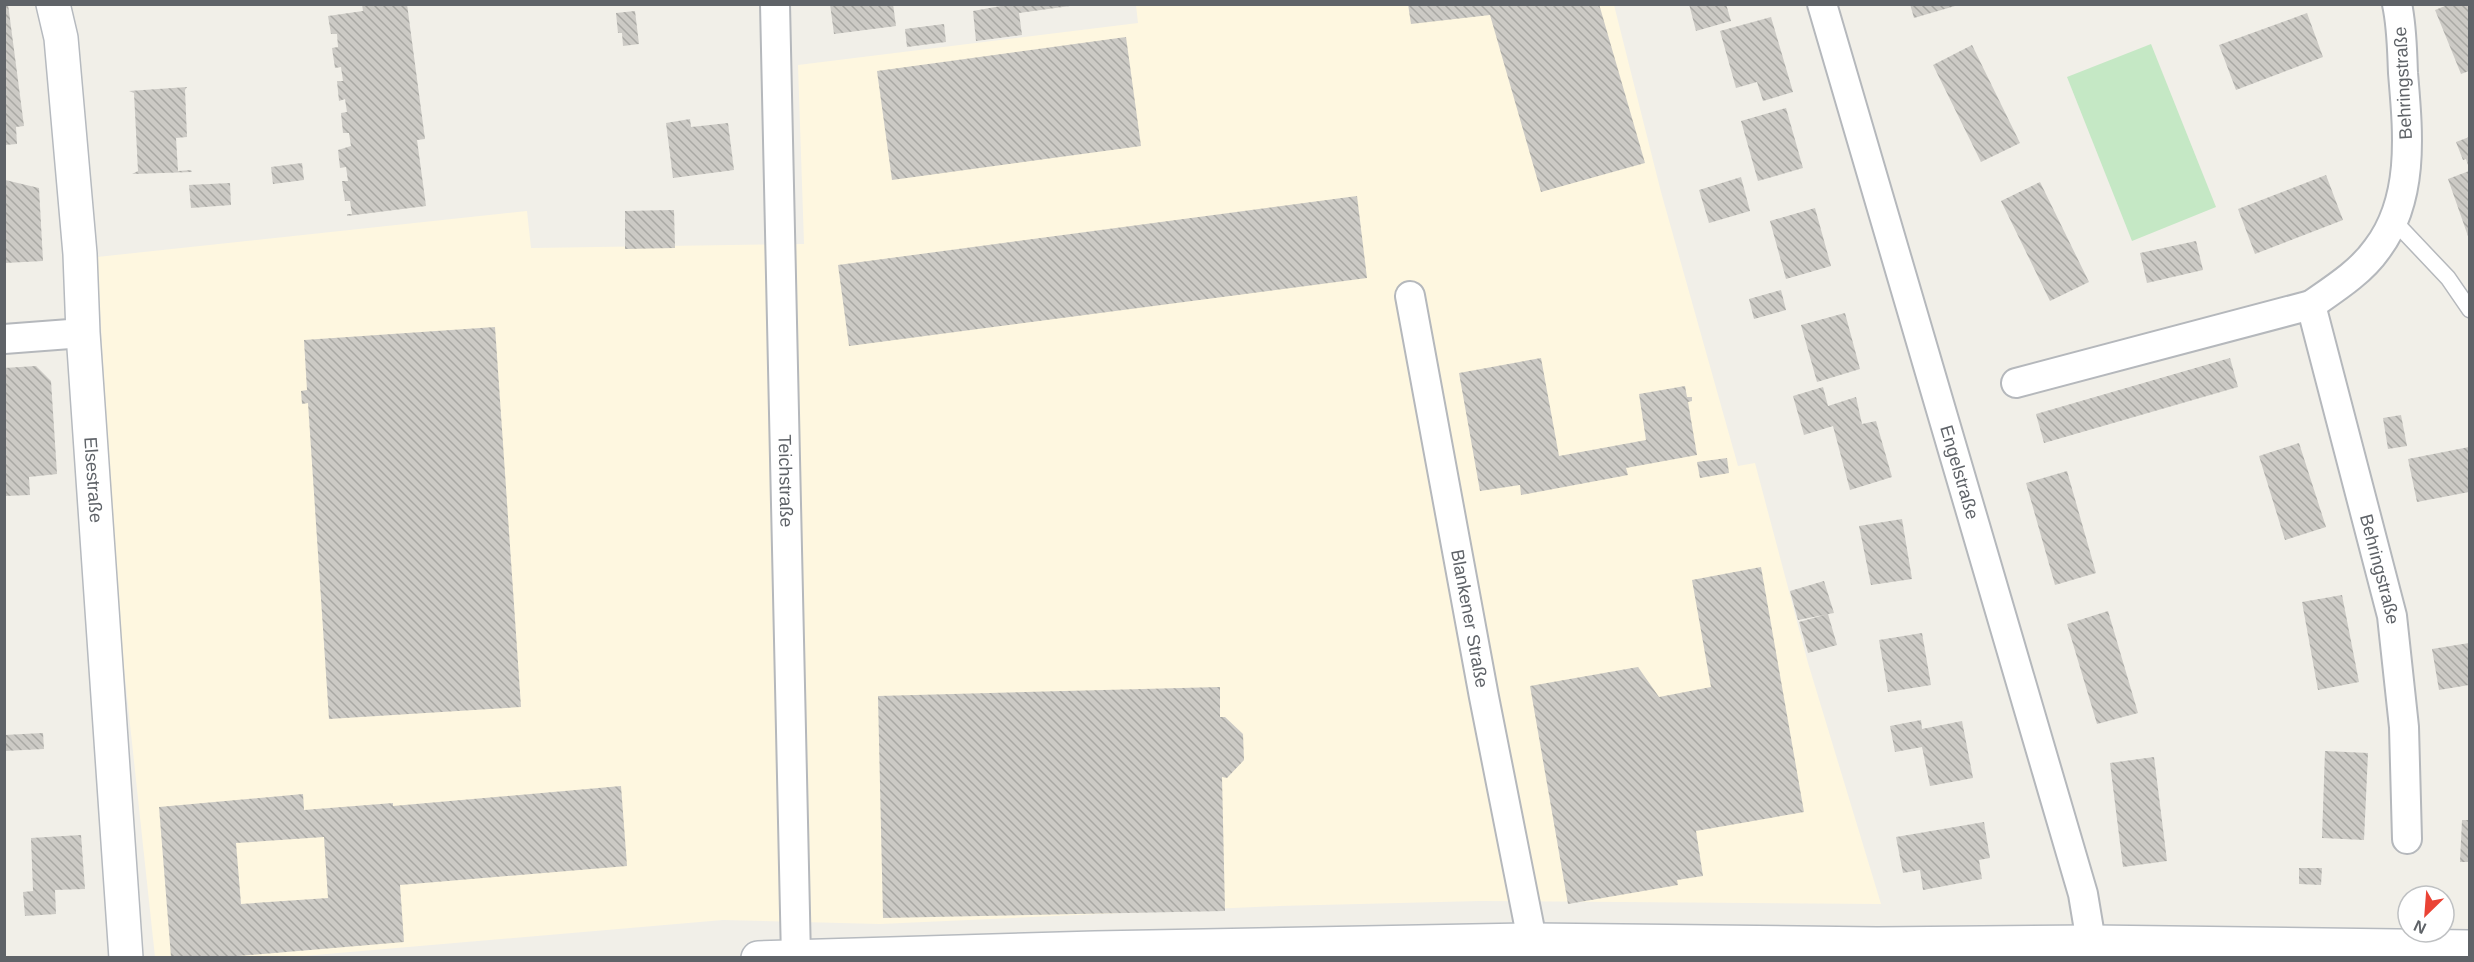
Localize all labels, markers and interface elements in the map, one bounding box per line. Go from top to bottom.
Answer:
street label: Behringstraße [2390,26,2416,140]
street label: Engelstraße [1936,423,1983,522]
street label: Teichstraße [774,434,797,528]
street label: Elsestraße [80,436,106,523]
street label: Behringstraße [2356,512,2403,625]
street label: Blankener Straße [1447,548,1492,689]
north arrow [2396,884,2456,944]
text: N [2411,917,2429,937]

